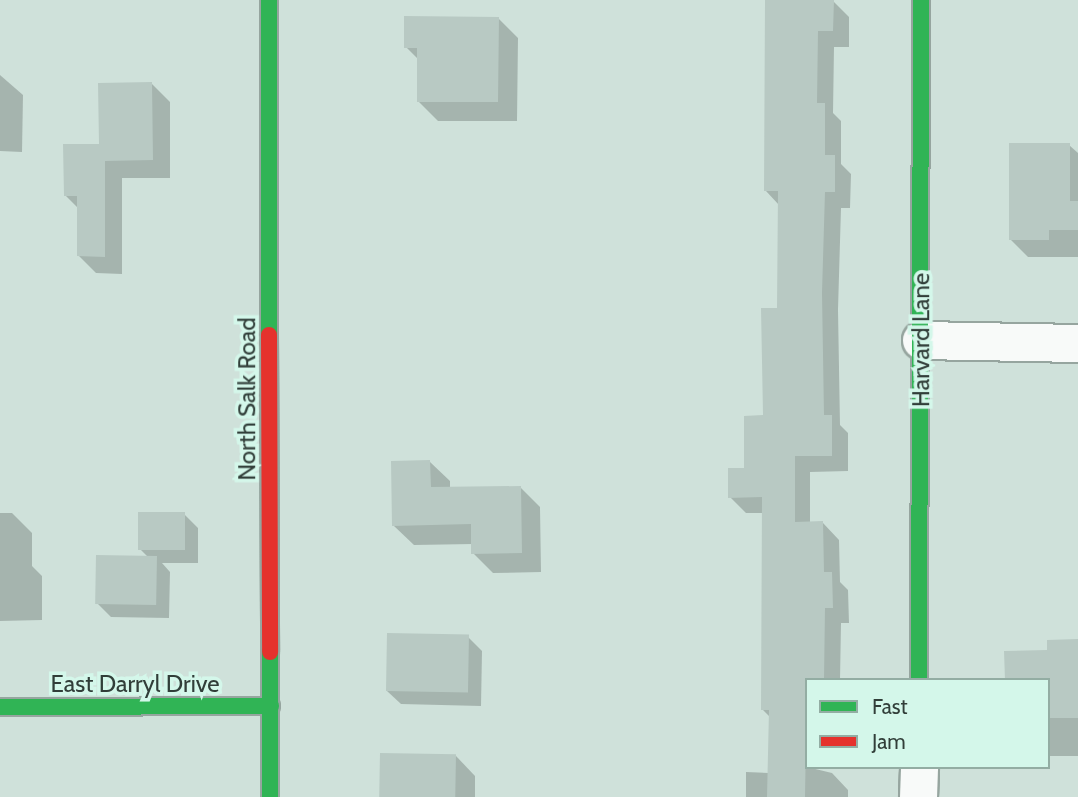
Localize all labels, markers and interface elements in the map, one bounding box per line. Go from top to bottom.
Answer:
street label: Harvard Lane [907,273,935,407]
street label: North Salk Road [233,317,261,481]
street label: East Darryl Drive [50,670,220,698]
legend [805,678,1050,769]
text: Fast [872,694,908,719]
text: Jam [872,729,906,754]

